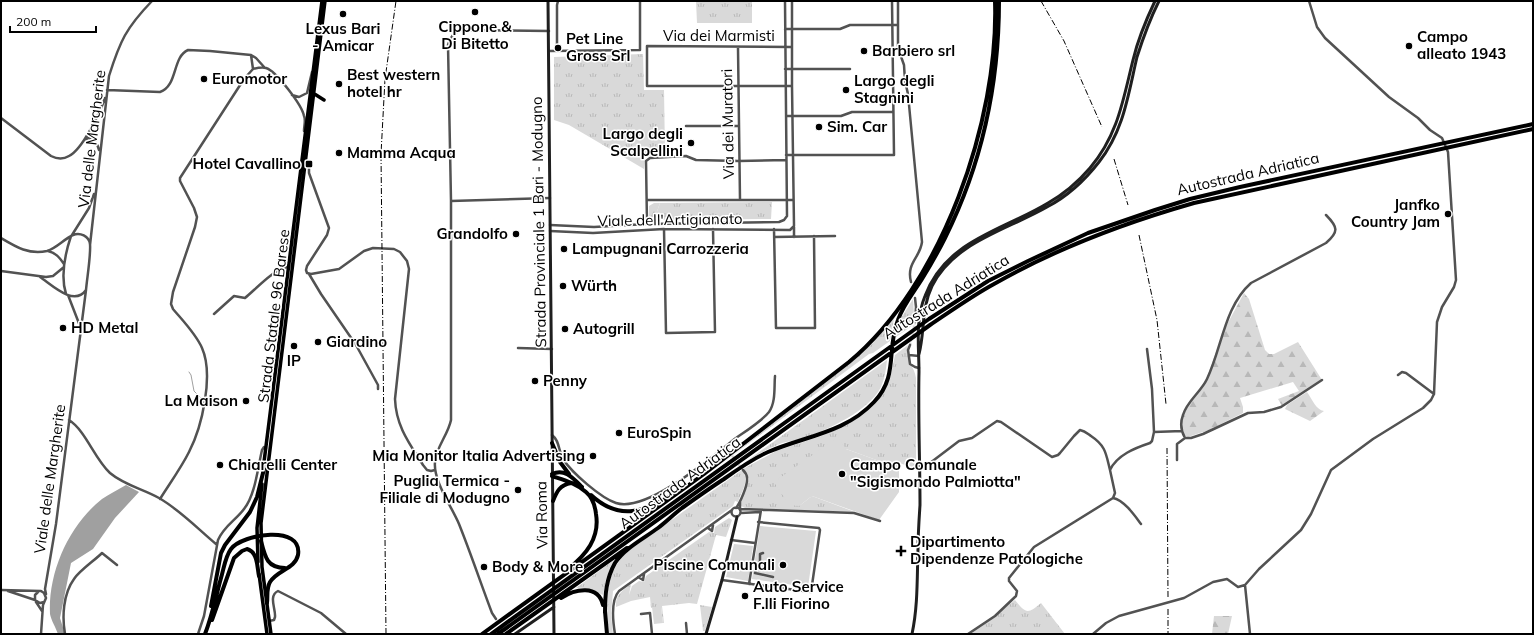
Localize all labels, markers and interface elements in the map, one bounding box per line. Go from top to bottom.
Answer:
marker: Cippone & Di Bitetto [470,7,480,17]
scale bar [10,8,96,34]
marker: Lexus Bari - Amicar [338,9,348,19]
text: 200 m [16,14,51,29]
place label: Cippone & Di Bitetto [438,17,512,53]
place label: Lexus Bari - Amicar [306,19,380,55]
street label: Via dei Marmisti [663,26,775,45]
place label: Campo alleato 1943 [1417,27,1506,63]
place label: Pet Line Gross Srl [566,29,630,65]
place label: Barbiero srl [872,41,955,60]
marker: Campo alleato 1943 [1404,41,1414,51]
marker: Pet Line Gross Srl [553,43,563,53]
marker: Barbiero srl [859,46,869,56]
place label: Best western hotel hr [347,65,440,101]
street label: Via delle Margherite [74,69,109,209]
place label: Euromotor [212,69,287,88]
street label: Via dei Muratori [717,69,738,179]
place label: Largo degli Stagnini [854,71,934,107]
marker: Euromotor [199,74,209,84]
marker: Best western hotel hr [334,79,344,89]
marker: Largo degli Stagnini [841,85,851,95]
street label: Strada Provinciale 1 Bari - Modugno [527,96,550,348]
place label: Sim. Car [827,117,887,136]
marker: Sim. Car [814,122,824,132]
place label: Largo degli Scalpellini [603,124,683,160]
marker: Largo degli Scalpellini [686,138,696,148]
place label: Mamma Acqua [347,143,456,162]
marker: Mamma Acqua [334,148,344,158]
street label: Autostrada Adriatica [1175,148,1321,199]
place label: Hotel Cavallino [193,154,301,173]
marker: Hotel Cavallino [304,159,314,169]
place label: Janfko Country Jam [1351,195,1440,231]
street label: Viale dell'Artigianato [597,209,743,230]
marker: Janfko Country Jam [1443,209,1453,219]
place label: Grandolfo [436,224,508,243]
street label: Strada Statale 96 Barese [253,228,294,404]
marker: Grandolfo [511,229,521,239]
place label: Lampugnani Carrozzeria [572,239,749,258]
marker: Lampugnani Carrozzeria [559,244,569,254]
street label: Autostrada Adriatica [879,250,1012,343]
place label: Würth [571,276,617,295]
marker: Würth [558,281,568,291]
place label: HD Metal [71,318,138,337]
place label: Autogrill [573,319,635,338]
marker: HD Metal [58,323,68,333]
marker: Autogrill [560,324,570,334]
place label: Giardino [326,332,387,351]
marker: Giardino [313,337,323,347]
marker: IP [289,341,299,351]
place label: IP [287,351,301,370]
place label: Penny [543,371,588,390]
marker: Penny [530,376,540,386]
place label: La Maison [164,391,238,410]
marker: La Maison [241,396,251,406]
street label: Viale delle Margherite [30,403,69,555]
place label: EuroSpin [627,423,691,442]
marker: EuroSpin [614,428,624,438]
street label: Autostrada Adriatica [615,432,744,533]
place label: Mia Monitor Italia Advertising [372,446,585,465]
marker: Mia Monitor Italia Advertising [588,451,598,461]
place label: Chiarelli Center [228,455,337,474]
place label: Campo Comunale "Sigismondo Palmiotta" [850,455,1021,491]
marker: Chiarelli Center [215,460,225,470]
marker: Campo Comunale "Sigismondo Palmiotta" [837,469,847,479]
place label: Puglia Termica - Filiale di Modugno [379,471,510,507]
street label: Via Roma [531,481,552,549]
marker: Puglia Termica - Filiale di Modugno [513,485,523,495]
place label: Dipartimento Dipendenze Patologiche [910,532,1083,568]
marker: Dipartimento Dipendenze Patologiche [895,545,907,557]
place label: Piscine Comunali [653,555,775,574]
place label: Body & More [492,557,583,576]
marker: Piscine Comunali [778,560,788,570]
marker: Body & More [479,562,489,572]
place label: Auto Service F.lli Fiorino [753,577,844,613]
marker: Auto Service F.lli Fiorino [740,591,750,601]

